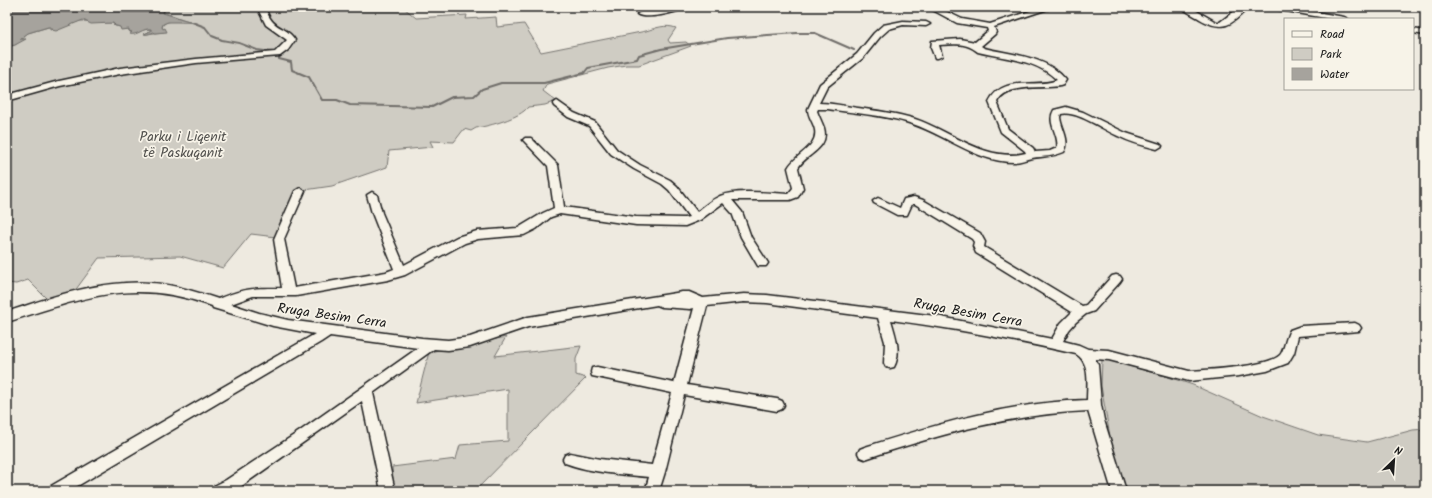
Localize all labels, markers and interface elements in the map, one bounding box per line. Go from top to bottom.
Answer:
legend [1284,18,1414,90]
text: Road [1320,25,1345,44]
text: Park [1320,45,1342,64]
text: Water [1320,65,1350,84]
park label: Parku i Liqenit të Paskuqanit [140,126,227,164]
street label: Rruga Besim Cerra [912,293,1024,333]
street label: Rruga Besim Cerra [276,297,388,335]
north arrow [1374,440,1414,480]
text: N [1391,442,1405,461]

